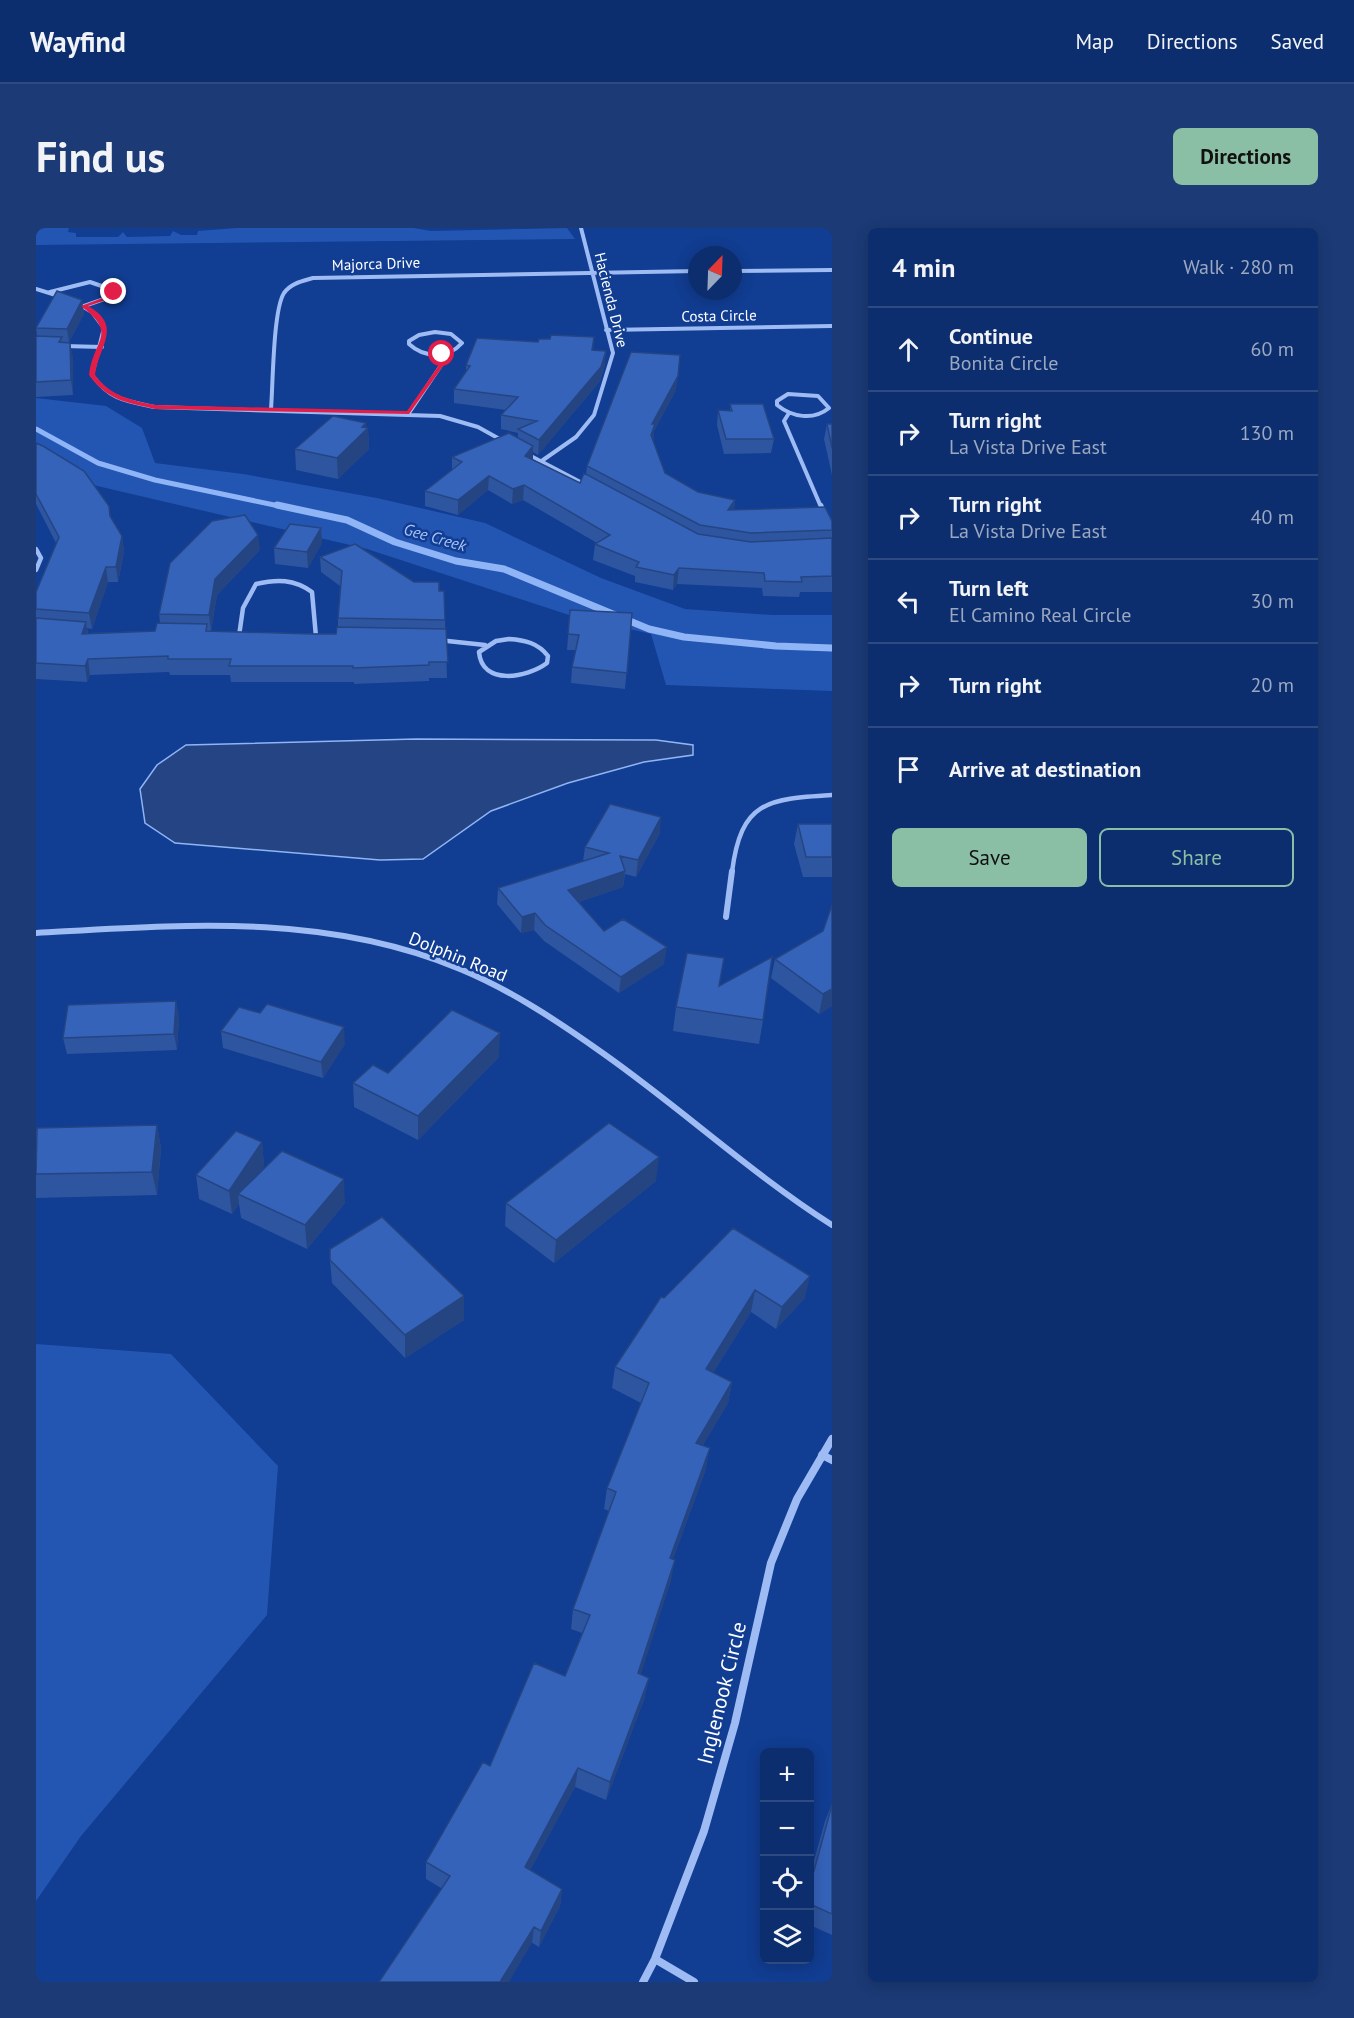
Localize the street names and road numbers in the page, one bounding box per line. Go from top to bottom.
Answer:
street label: Hacienda Drive [591,250,632,349]
street label: Majorca Drive [332,252,420,275]
street label: Costa Circle [681,305,757,326]
street label: Dolphin Road [406,926,511,987]
street label: Inglenook Circle [691,1619,752,1767]

